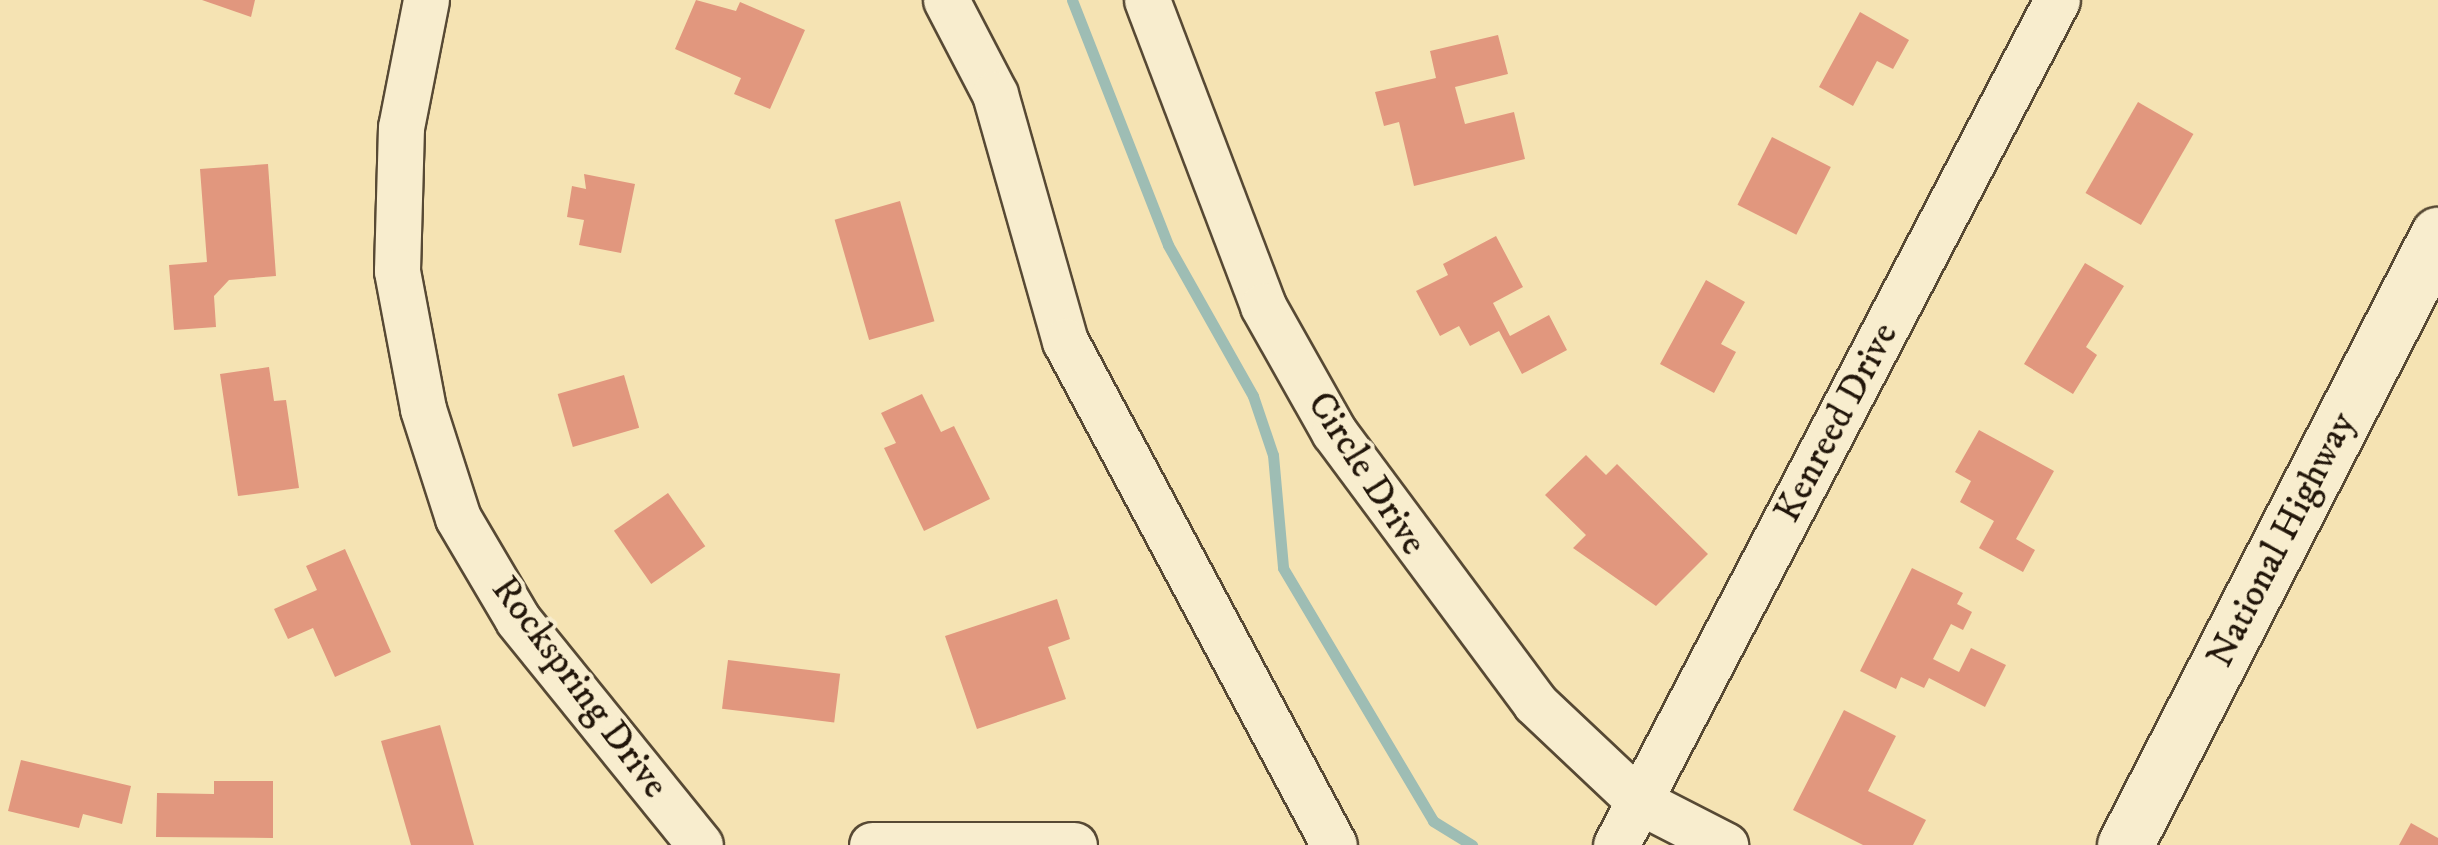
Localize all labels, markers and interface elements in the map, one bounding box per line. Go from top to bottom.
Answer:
street label: Kenreed Drive [1765,316,1909,530]
street label: Circle Drive [1296,384,1436,564]
street label: National Highway [2198,405,2366,675]
street label: Rockspring Drive [481,568,677,808]

